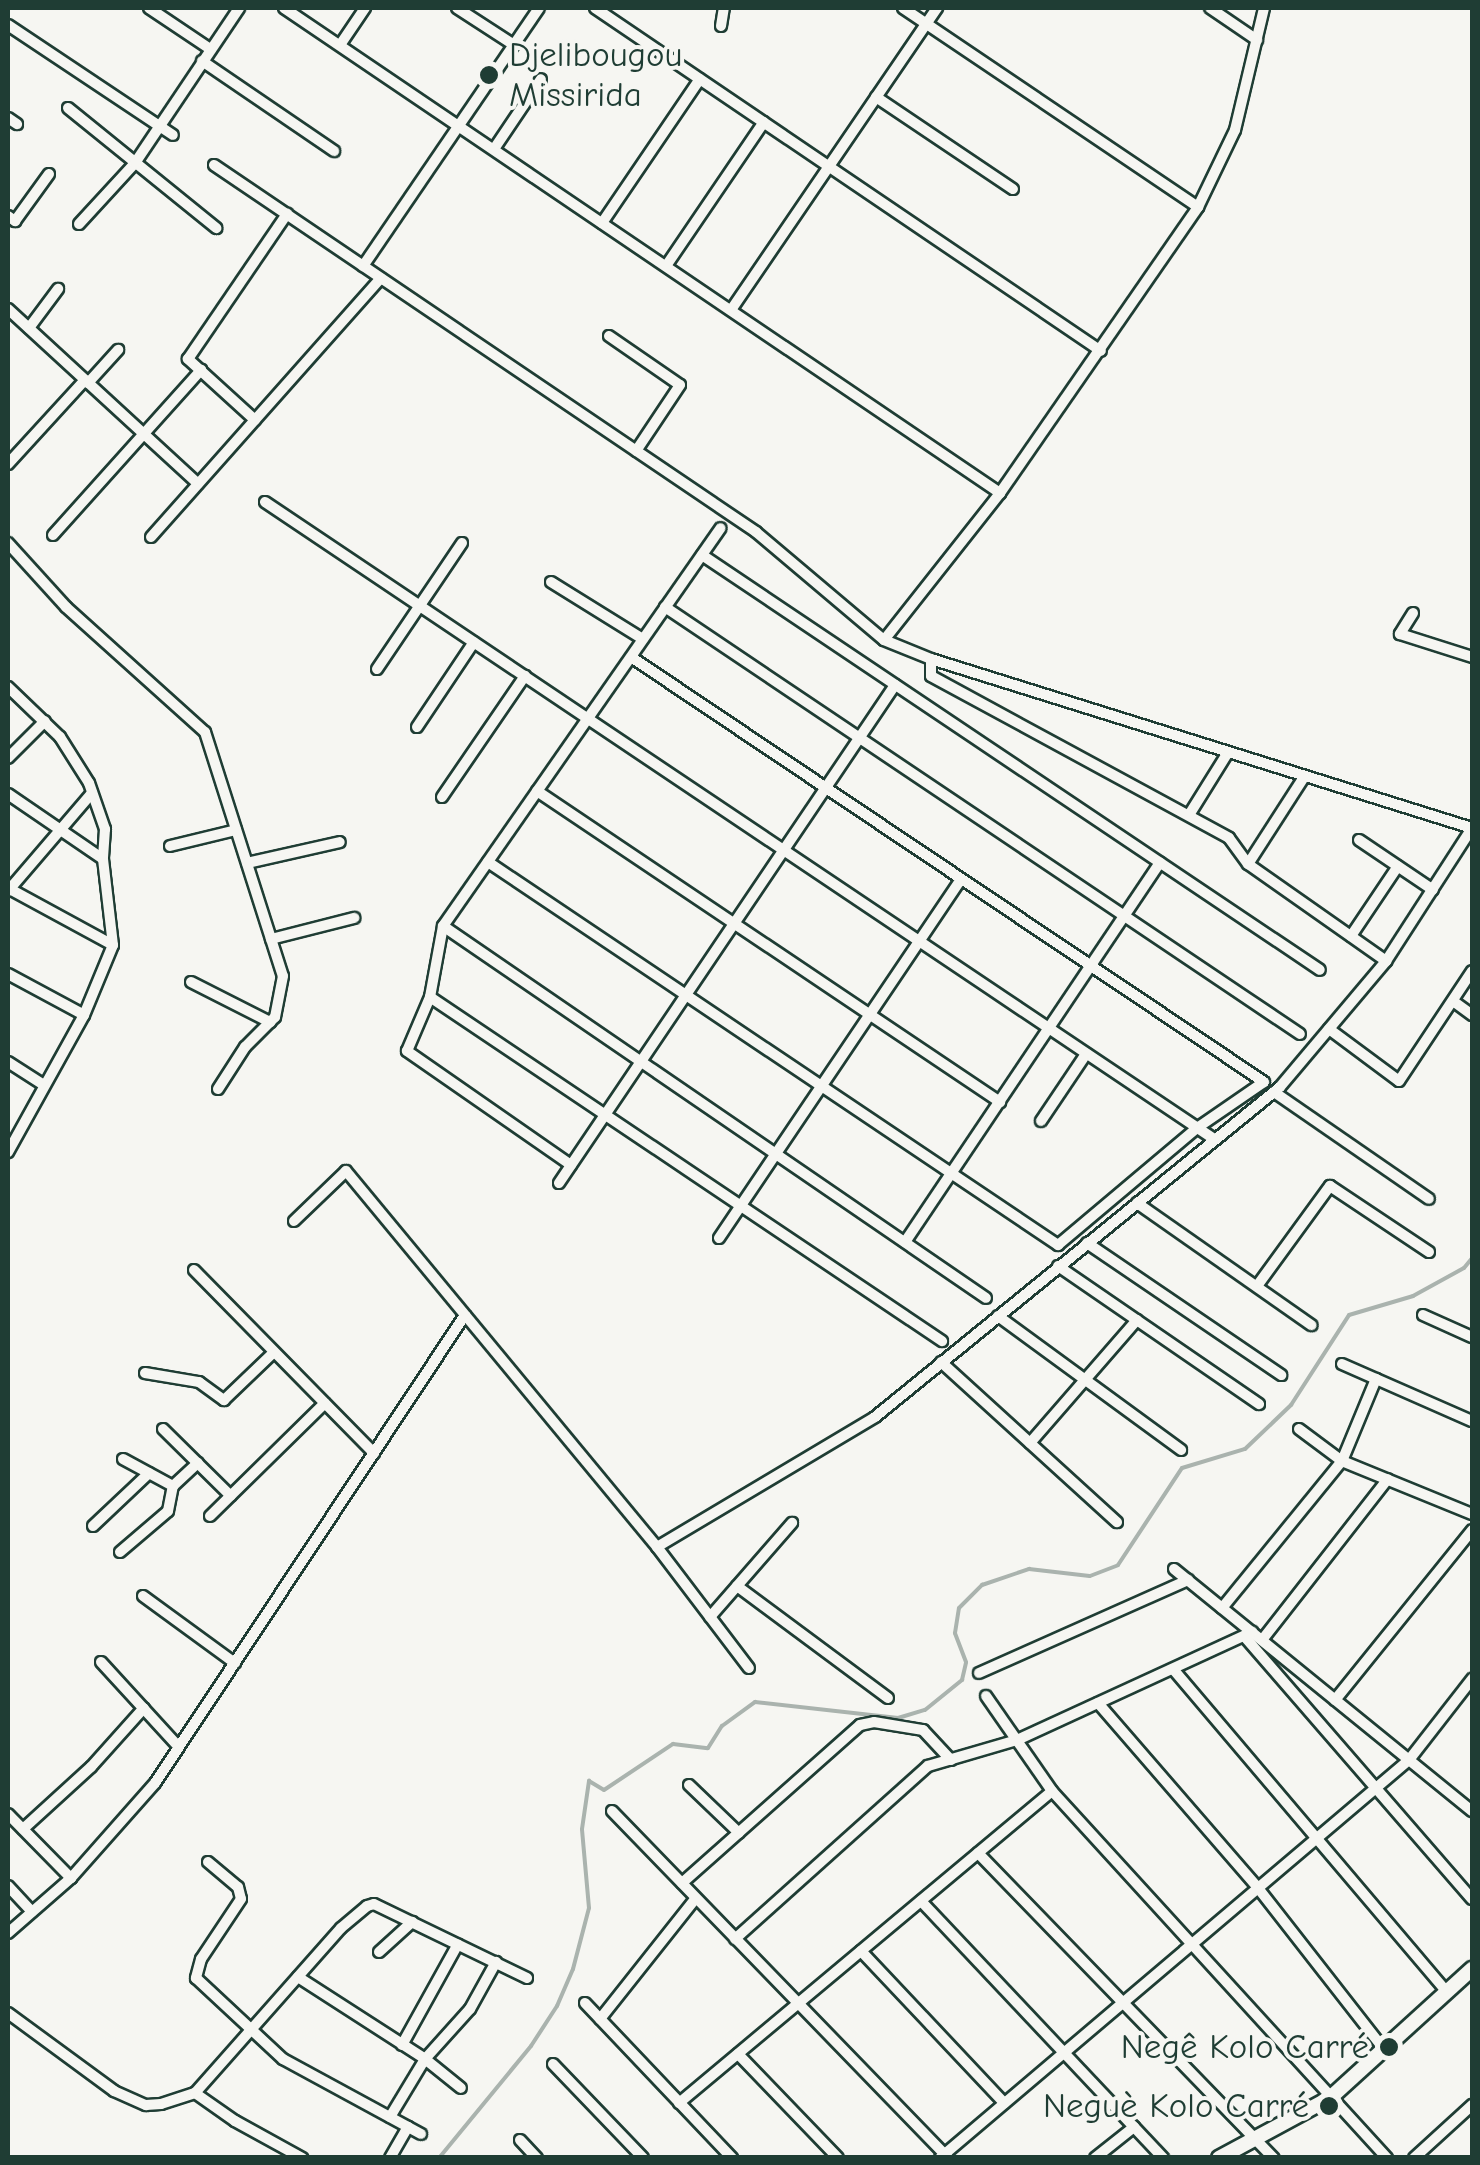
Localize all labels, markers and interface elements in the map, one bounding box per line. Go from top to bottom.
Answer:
place label: Djelibougou Missirida [509,34,682,116]
marker: Djelibougou Missirida [478,64,500,86]
place label: Negê Kolo Carré [1121,2026,1369,2068]
marker: Negê Kolo Carré [1378,2036,1400,2058]
place label: Neguè Kolo Carré [1043,2085,1309,2127]
marker: Neguè Kolo Carré [1318,2095,1340,2117]

